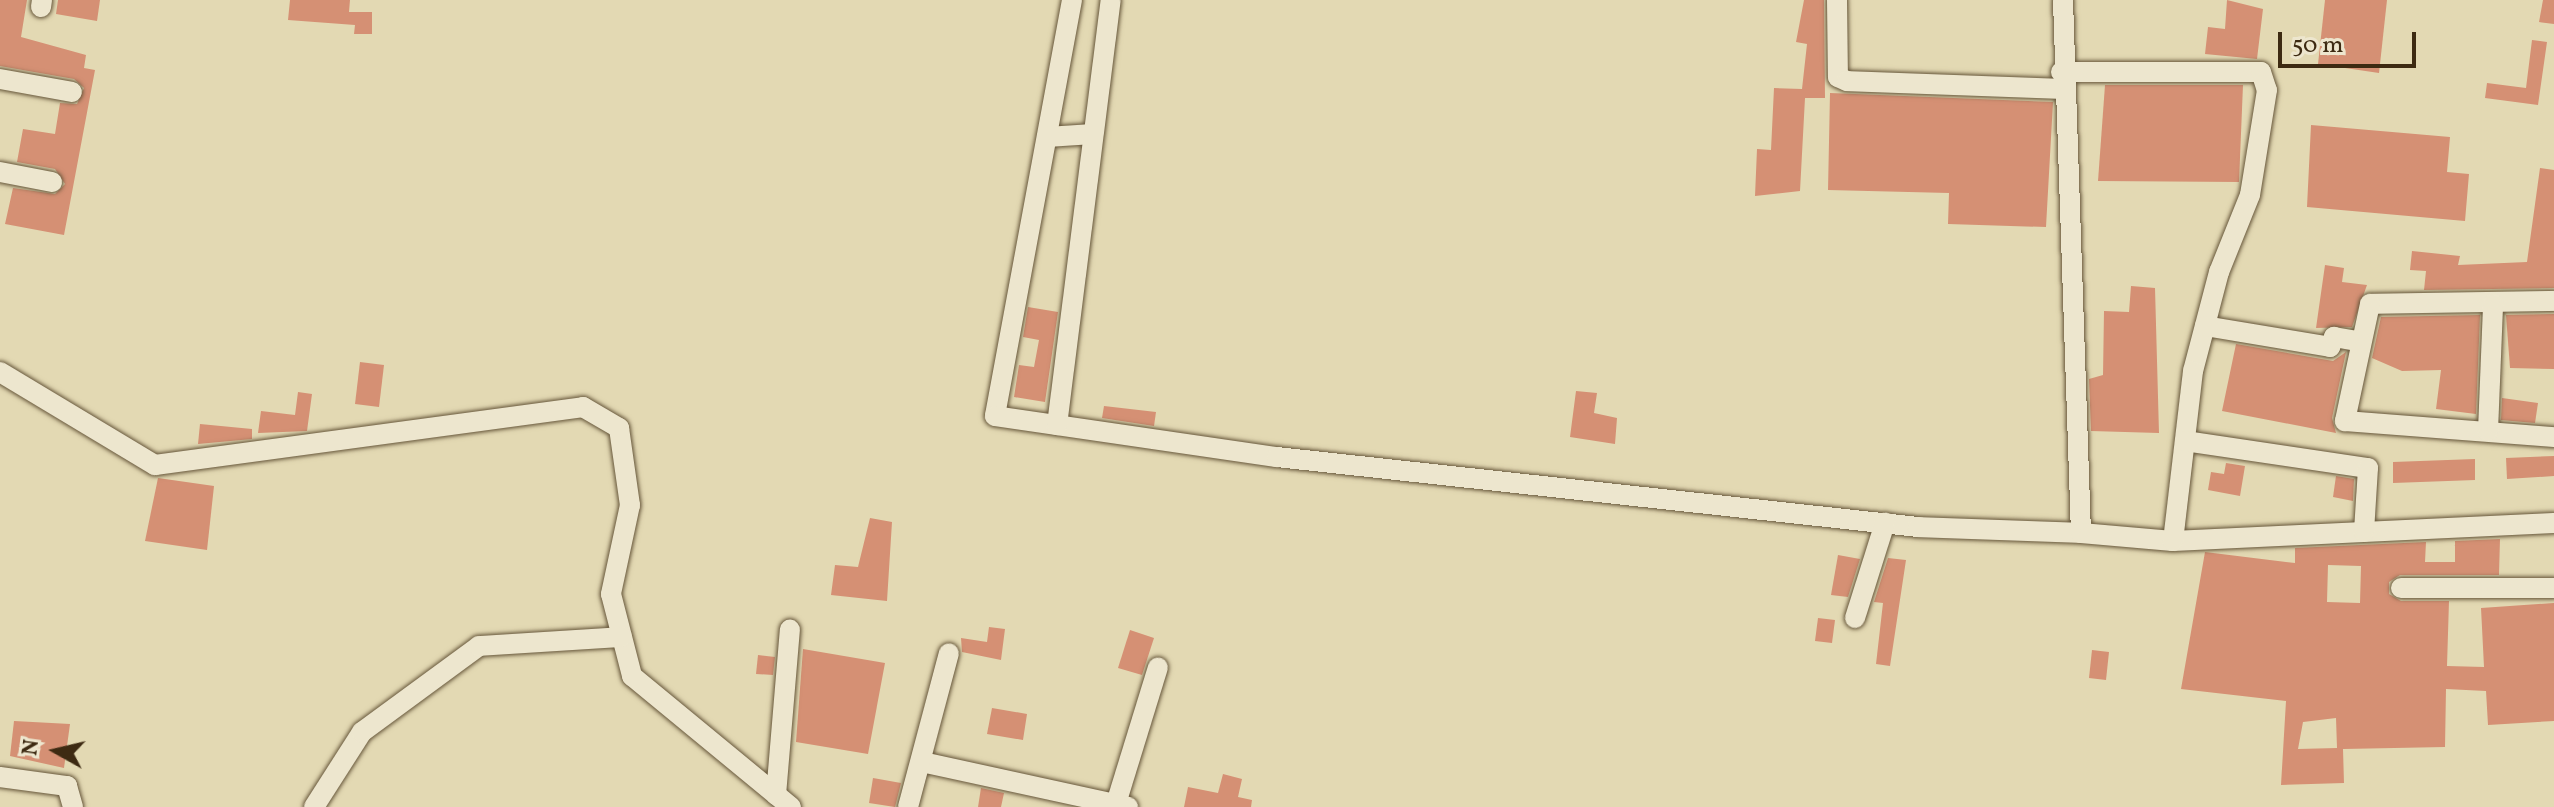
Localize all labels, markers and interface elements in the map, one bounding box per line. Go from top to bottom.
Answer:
scale bar [2282,16,2420,66]
text: 50 m [2292,29,2344,63]
north arrow [16,711,96,791]
text: N [15,738,48,758]

